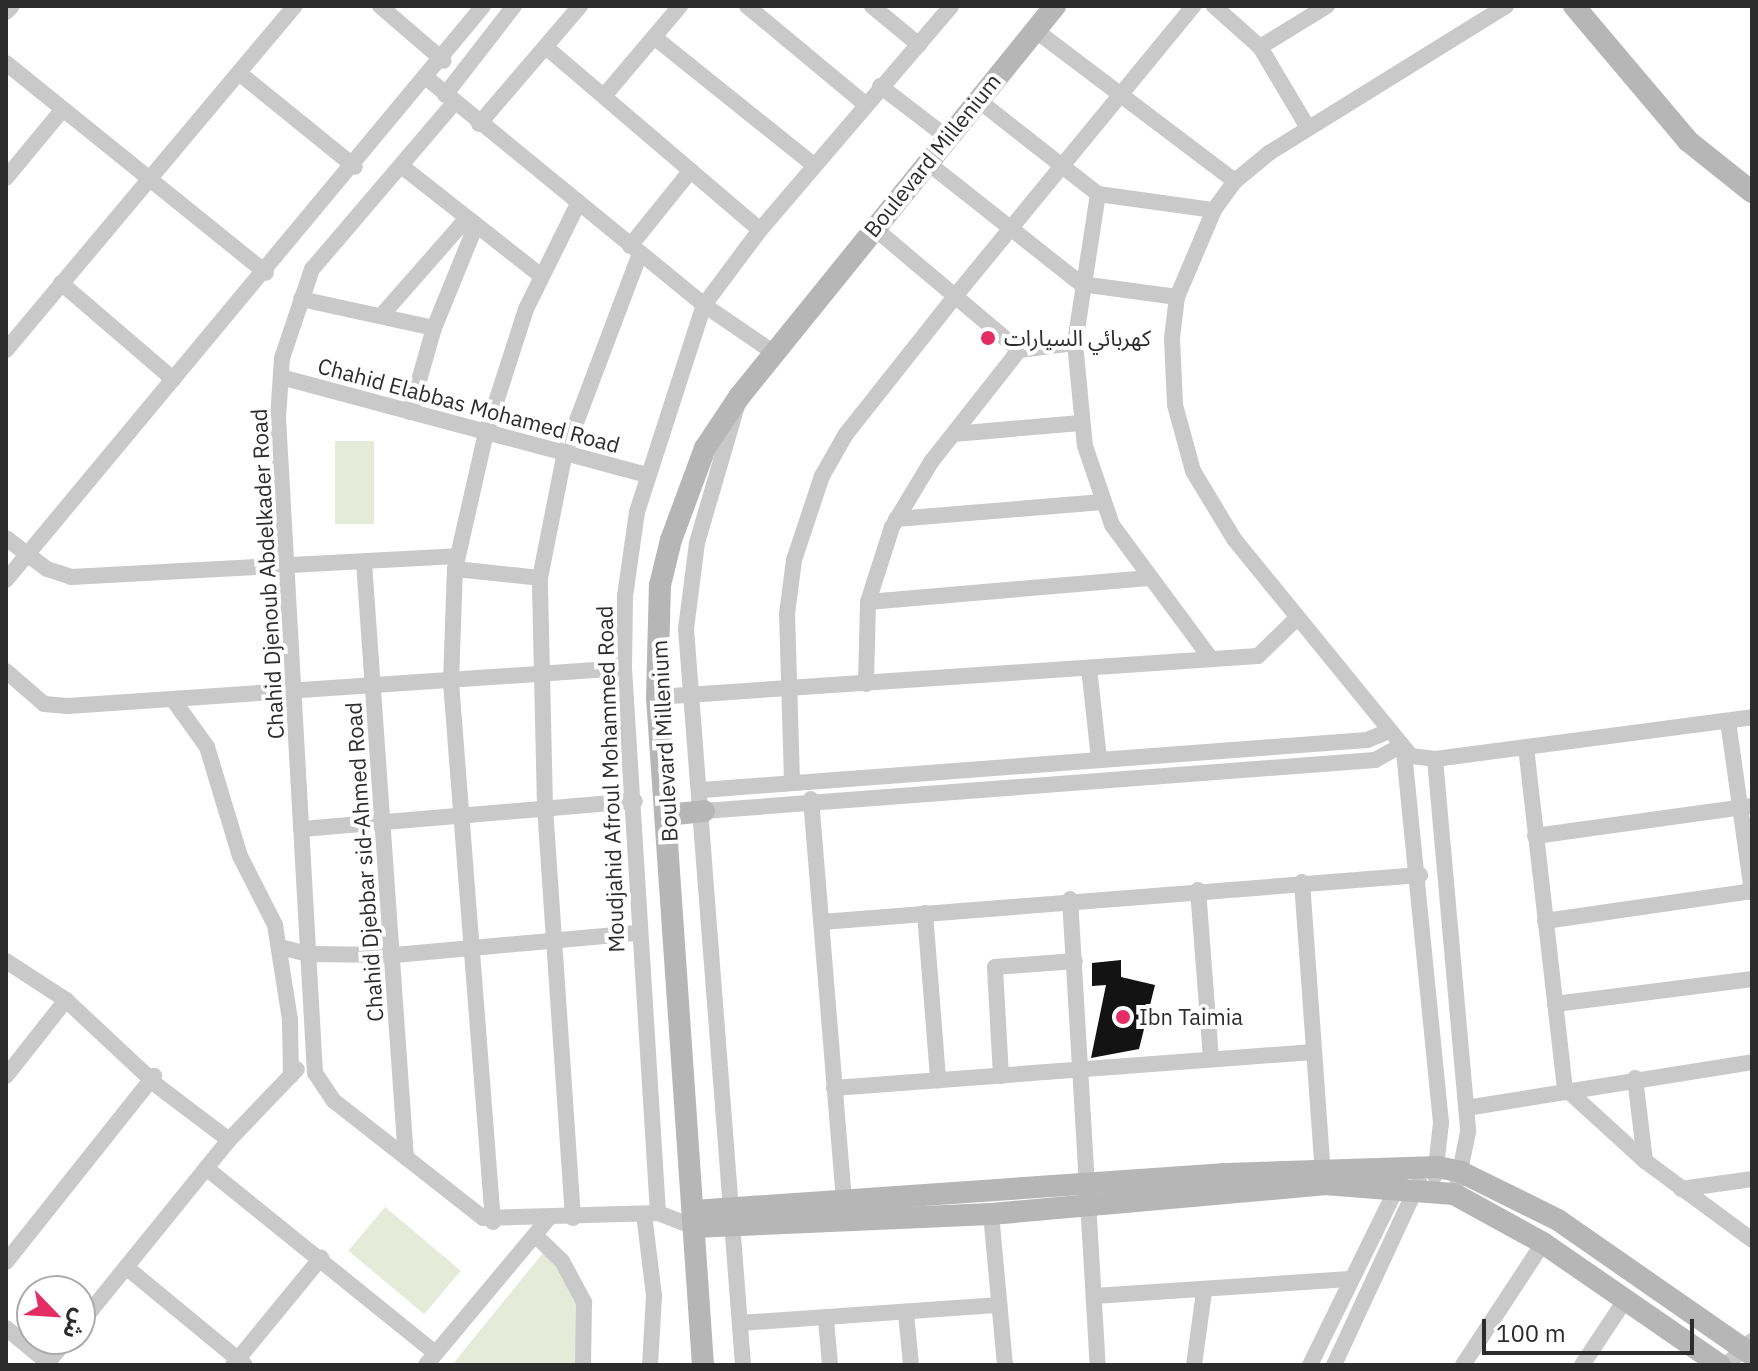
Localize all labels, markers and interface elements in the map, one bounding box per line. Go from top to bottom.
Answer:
street label: Boulevard Millenium [858,68,1006,242]
place label: كهربائي السيارات [1004,325,1151,351]
marker: كهربائي السيارات [979,329,997,347]
street label: Chahid Elabbas Mohamed Road [315,352,623,458]
street label: Chahid Djenoub Abdelkader Road [245,408,289,740]
street label: Moudjahid Afroul Mohammed Road [591,605,629,953]
street label: Boulevard Millenium [646,639,682,843]
street label: Chahid Djebbar sid-Ahmed Road [340,701,388,1023]
place label: Ibn Taimia [1139,1004,1243,1030]
marker: Ibn Taimia [1114,1008,1132,1026]
north arrow [16,1275,96,1355]
scale bar [1486,1303,1698,1353]
text: ش [57,1305,96,1344]
text: 100 m [1496,1317,1566,1349]

